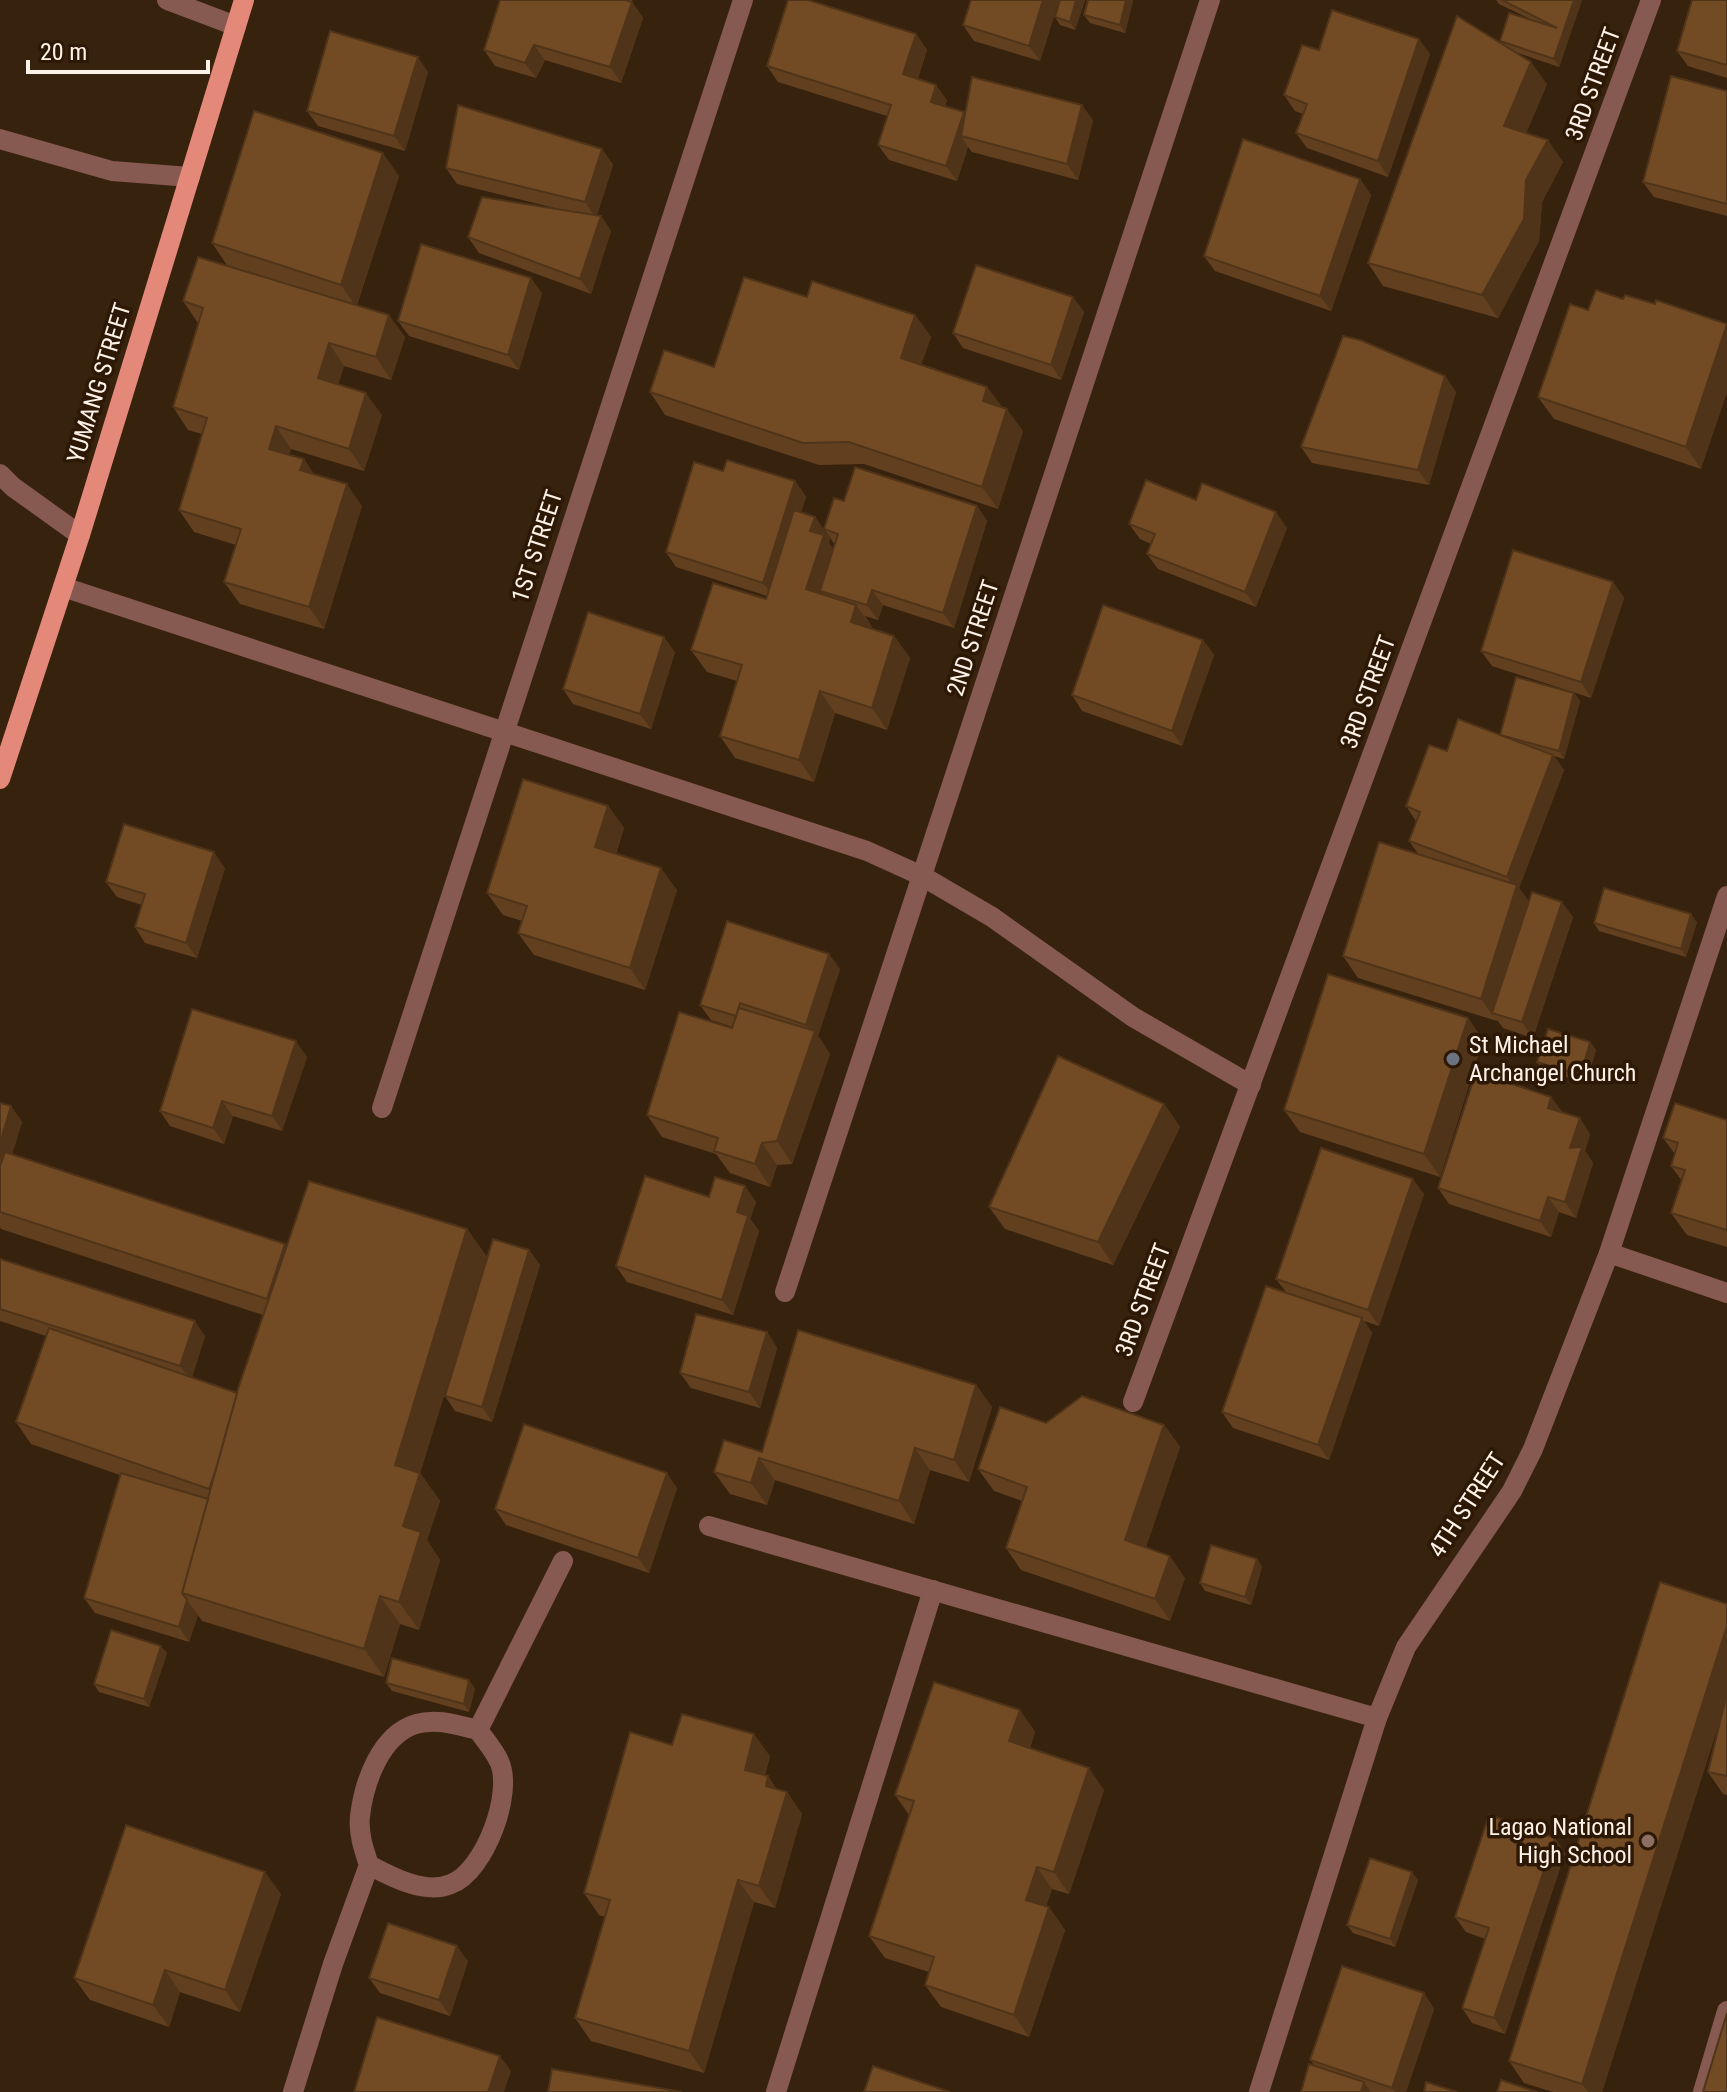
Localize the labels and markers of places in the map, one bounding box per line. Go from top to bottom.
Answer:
place label: St Michael Archangel Church [1469,1031,1636,1087]
marker: St Michael Archangel Church [1444,1050,1462,1068]
place label: Lagao National High School [1489,1813,1632,1869]
marker: Lagao National High School [1639,1832,1657,1850]

